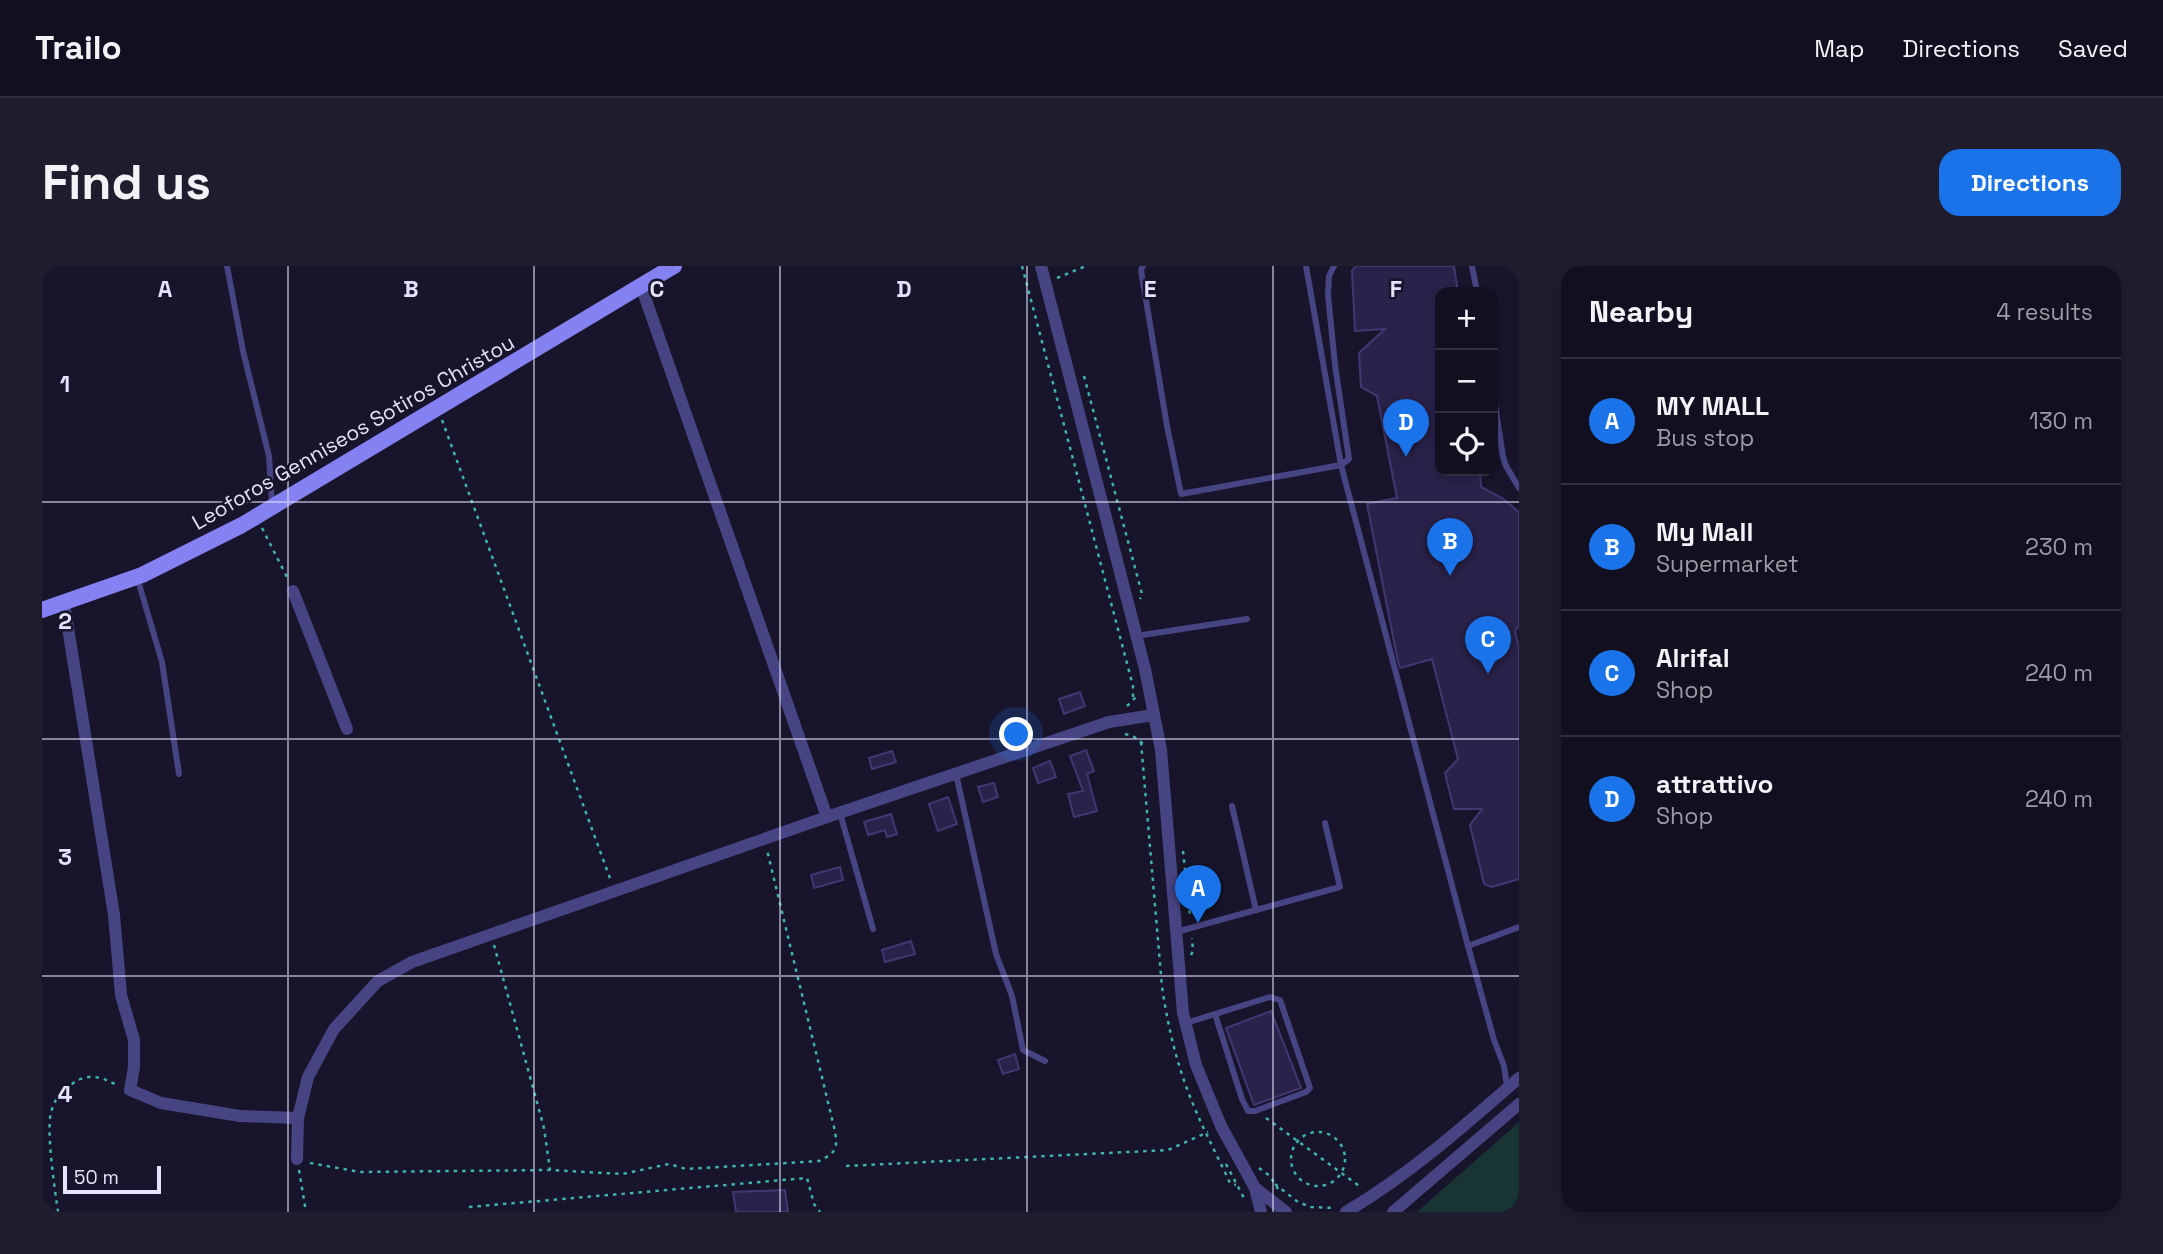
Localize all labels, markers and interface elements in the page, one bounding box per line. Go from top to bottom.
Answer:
text: Trailo [35,27,122,69]
text: Map [1814,33,1864,64]
text: Directions [1902,33,2020,64]
text: Saved [2058,33,2128,64]
button: Directions [1939,149,2121,216]
text: Find us [42,151,211,213]
text: A [158,274,173,304]
text: B [403,274,419,304]
text: C [650,274,664,304]
text: D [896,274,912,304]
text: E [1144,274,1156,304]
text: F [1390,274,1402,304]
map controls [1435,287,1498,476]
button: + [1435,287,1498,350]
text: Nearby [1589,292,1693,331]
text: 4 results [1996,297,2093,327]
street label: Leoforos Genniseos Sotiros Christou [187,328,519,536]
button: − [1435,350,1498,413]
text: 1 [60,369,70,399]
text: MY MALL [1656,389,1769,423]
pin: D [1383,399,1429,457]
text: A [1605,406,1619,436]
text: 130 m [2029,406,2093,436]
button: locate [1435,413,1498,476]
text: Bus stop [1656,423,1754,453]
text: My Mall [1656,515,1753,549]
pin: B [1427,518,1473,576]
text: B [1604,532,1620,562]
text: 230 m [2025,532,2093,562]
text: Supermarket [1656,549,1798,579]
text: 2 [58,606,72,636]
pin: C [1465,616,1511,674]
text: Alrifal [1656,641,1730,675]
text: C [1605,658,1619,688]
text: 240 m [2025,658,2093,688]
text: Shop [1656,675,1713,705]
your location [999,717,1033,751]
text: attrattivo [1656,767,1773,801]
text: D [1604,784,1620,814]
text: 240 m [2025,784,2093,814]
text: Shop [1656,801,1713,831]
text: 3 [58,842,72,872]
pin: A [1175,865,1221,923]
text: 4 [58,1079,73,1109]
scale bar [63,1163,161,1195]
text: 50 m [74,1165,119,1190]

